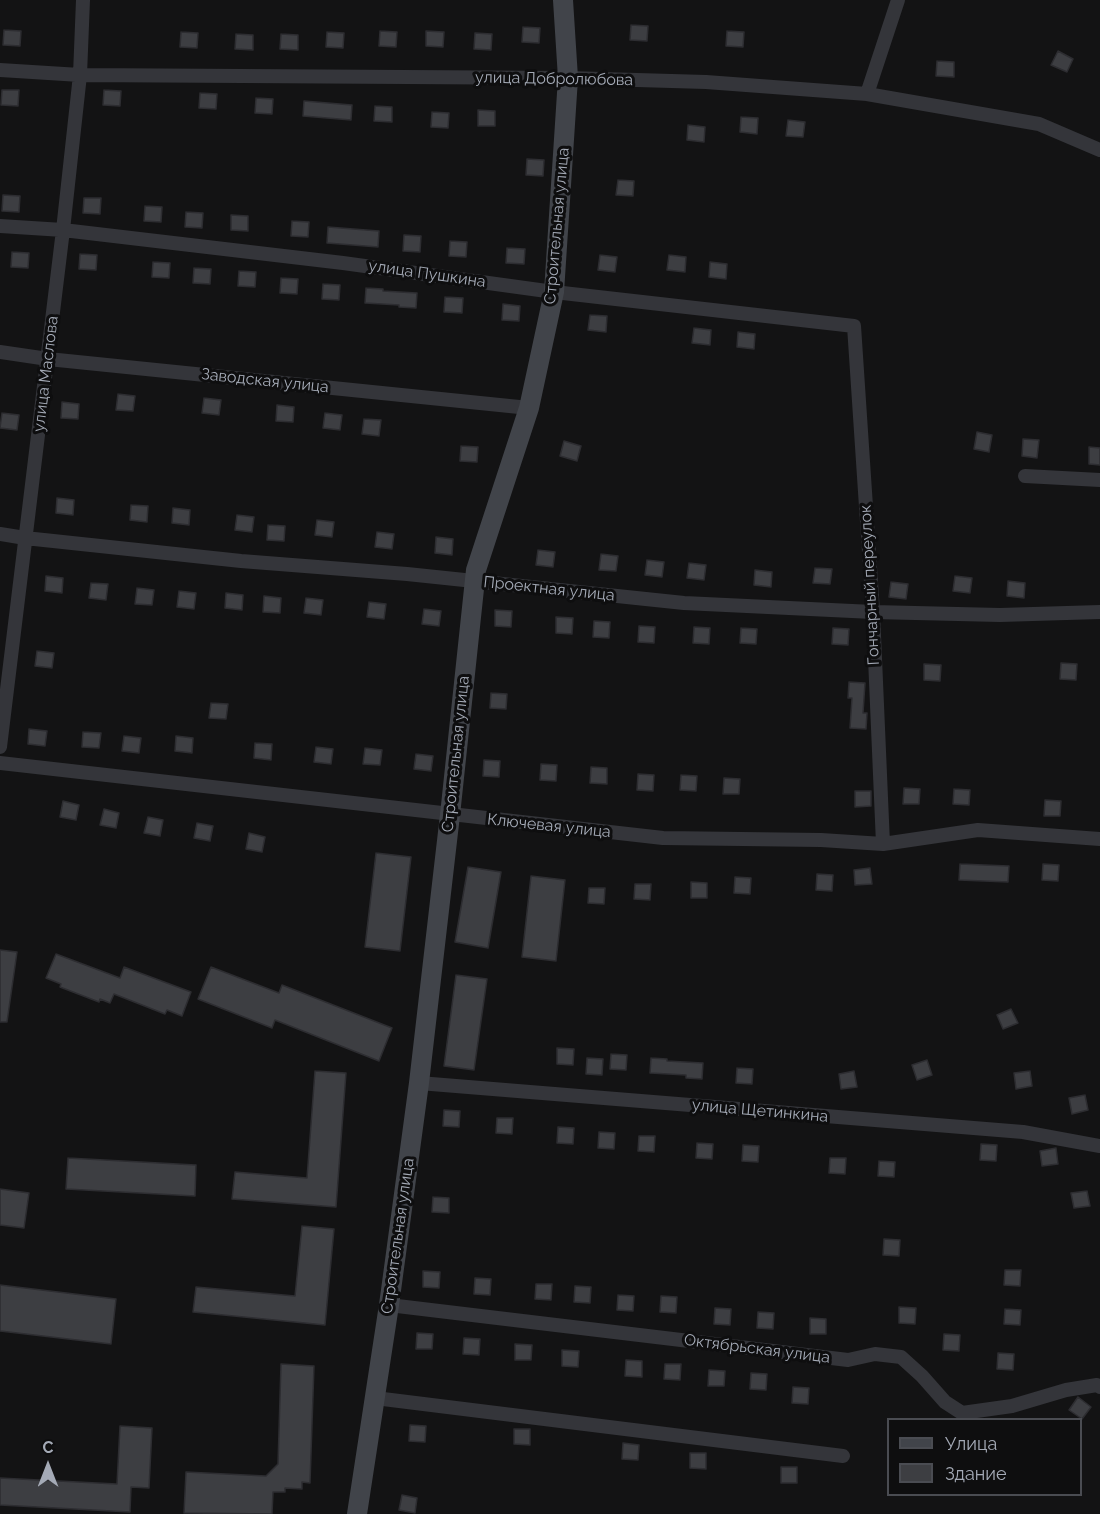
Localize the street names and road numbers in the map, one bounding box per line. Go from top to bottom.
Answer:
street label: улица Добролюбова [475,68,633,90]
street label: Строительная улица [541,147,573,305]
street label: улица Пушкина [367,256,487,292]
street label: улица Маслова [29,315,63,433]
street label: Заводская улица [200,365,330,397]
street label: Гончарный переулок [856,504,884,666]
street label: Проектная улица [482,573,616,605]
street label: Строительная улица [438,675,474,833]
street label: Ключевая улица [486,810,612,842]
street label: улица Щетинкина [691,1095,829,1127]
street label: Строительная улица [378,1157,418,1315]
street label: Октябрьская улица [683,1331,831,1367]

